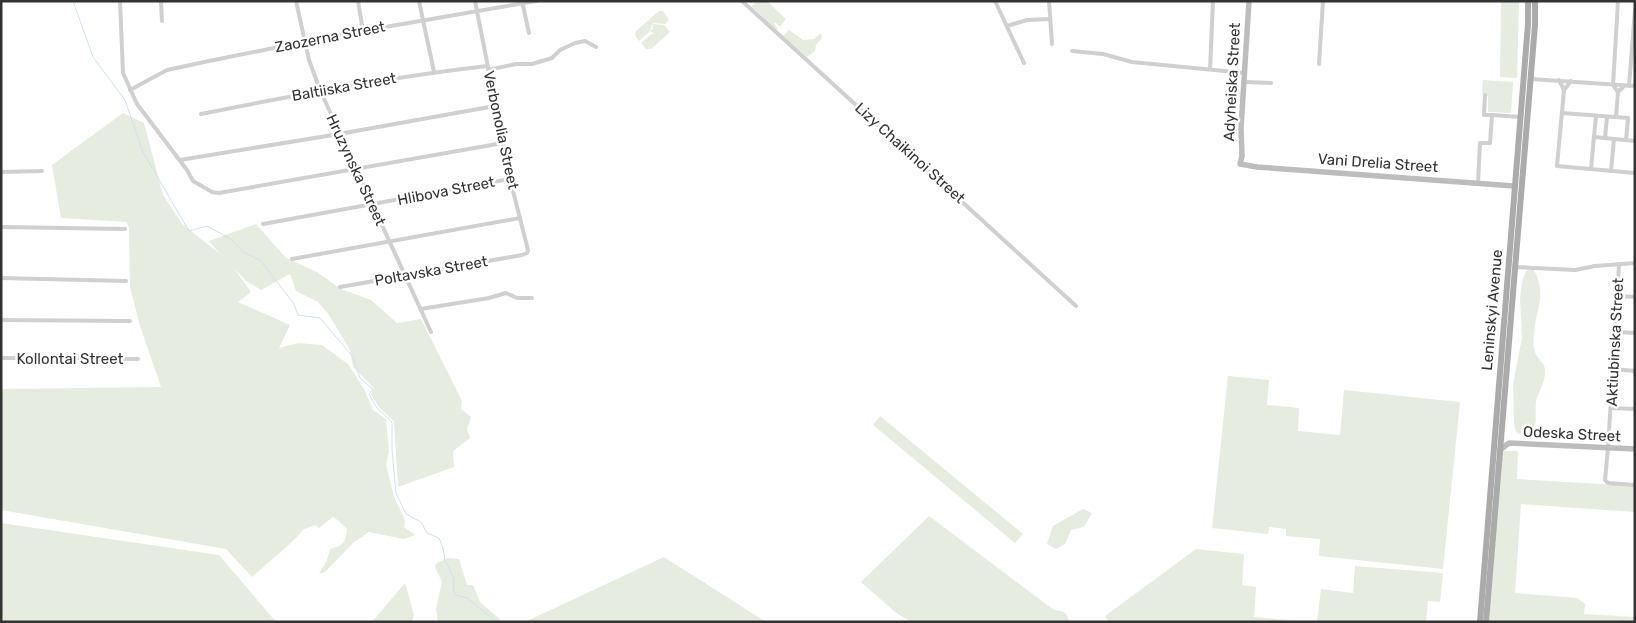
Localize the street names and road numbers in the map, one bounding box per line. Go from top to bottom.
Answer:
street label: Zaozerna Street [273,17,387,57]
street label: Adyheiska Street [1220,22,1244,142]
street label: Baltiiska Street [290,69,398,105]
street label: Verbonolia Street [480,69,522,191]
street label: Lizy Chaikinoi Street [851,99,969,207]
street label: Hruzynska Street [322,111,390,229]
street label: Vani Drelia Street [1317,150,1439,176]
street label: Hlibova Street [396,173,496,209]
street label: Leninskyi Avenue [1478,249,1506,371]
street label: Poltavska Street [373,252,489,290]
street label: Aktiubinska Street [1603,277,1627,407]
street label: Kollontai Street [17,350,124,368]
street label: Odeska Street [1523,422,1622,446]

